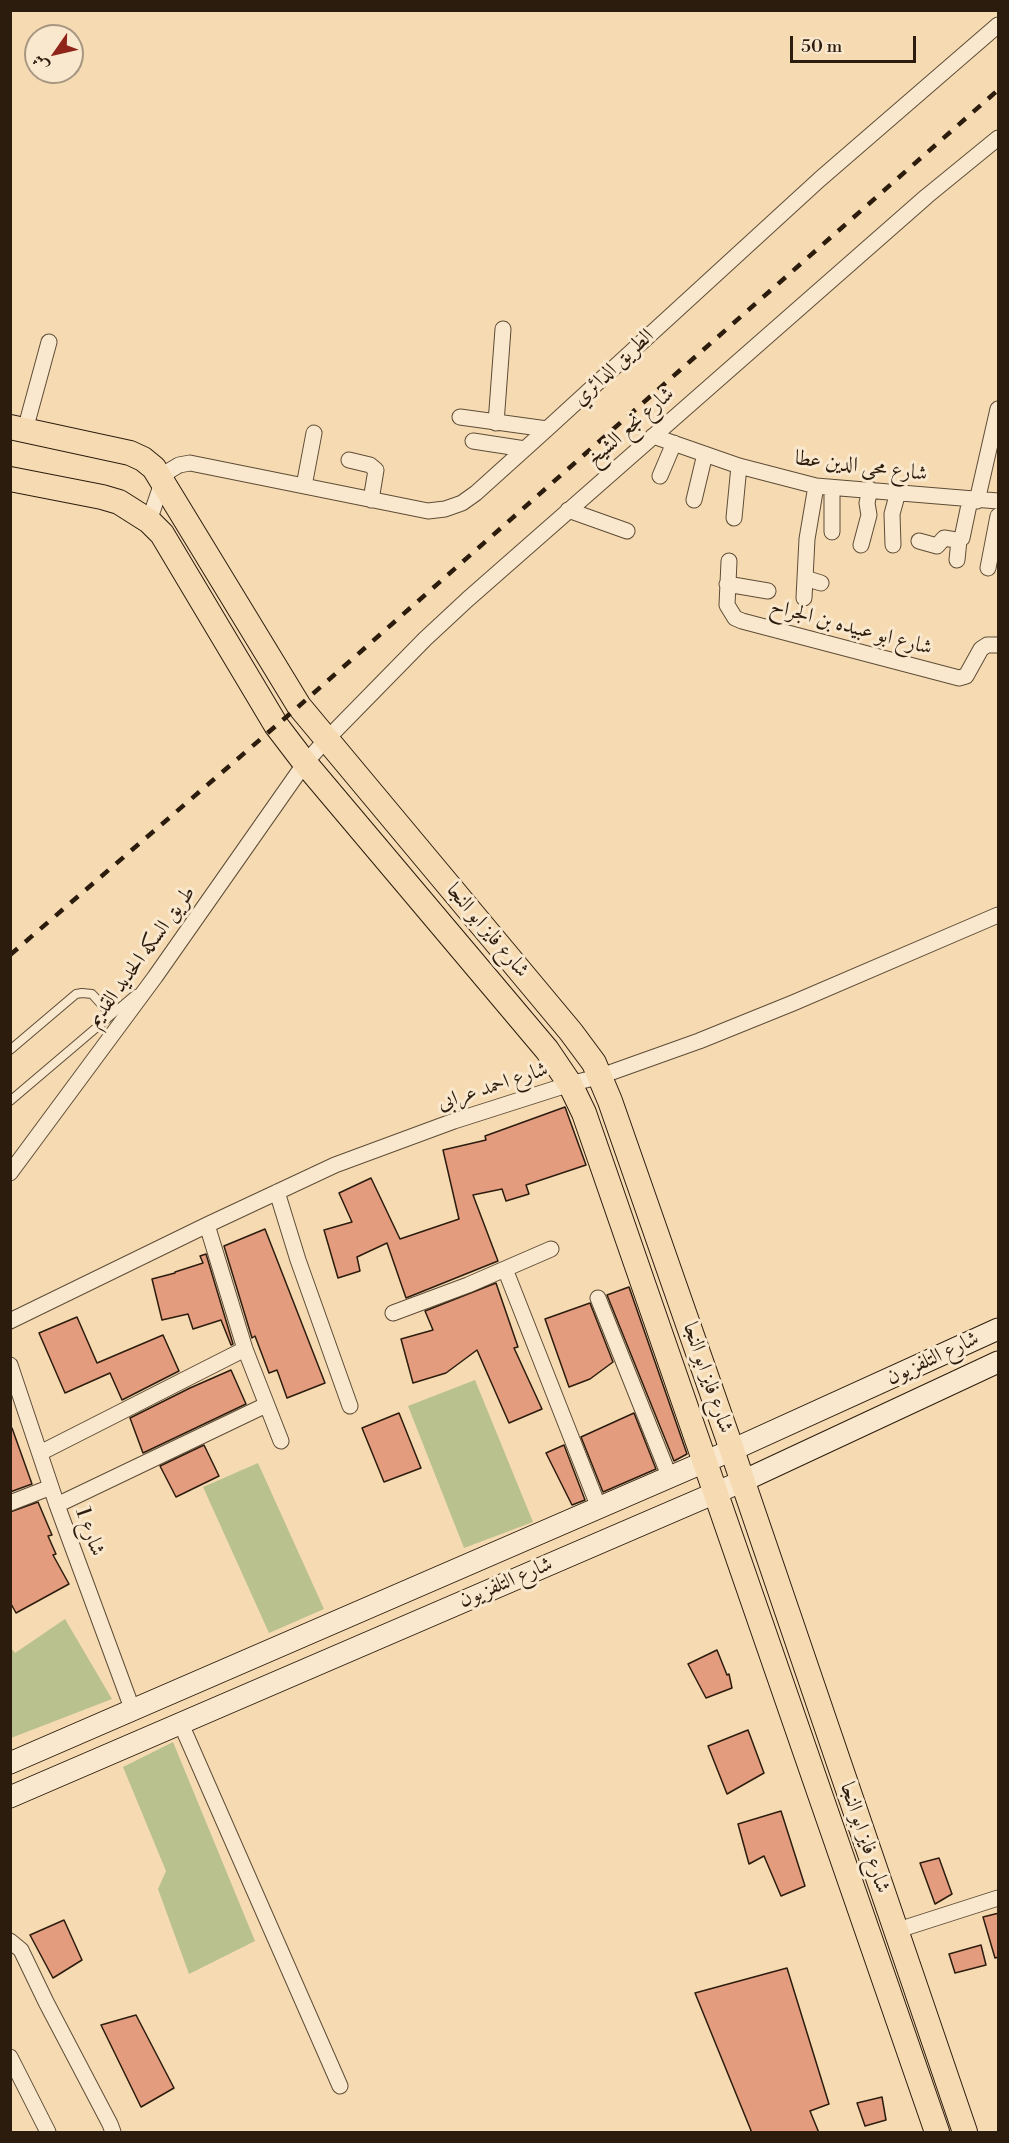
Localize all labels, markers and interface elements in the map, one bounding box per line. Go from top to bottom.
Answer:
north arrow [24,24,84,84]
scale bar [793,24,919,62]
text: 50 m [801,35,842,58]
text: ش [28,51,53,75]
street label: الطريق الدائري [568,324,660,412]
street label: شارع نجع الشيخ [582,382,680,472]
street label: شارع محى الدين عطا [793,446,929,488]
street label: شارع ابو عبيده بن الجراح [767,594,935,662]
street label: شارع فايز ابو النجا [440,879,534,983]
street label: طريق السكه الحديد القديم [82,882,202,1032]
street label: شارع احمد عرابى [435,1057,551,1117]
street label: شارع فايز ابو النجا [676,1319,738,1437]
street label: شارع التلفزيون [883,1327,983,1391]
street label: شارع 1 [69,1504,109,1560]
street label: شارع التلفزيون [455,1552,557,1614]
street label: شارع فايز ابو النجا [833,1779,895,1897]

